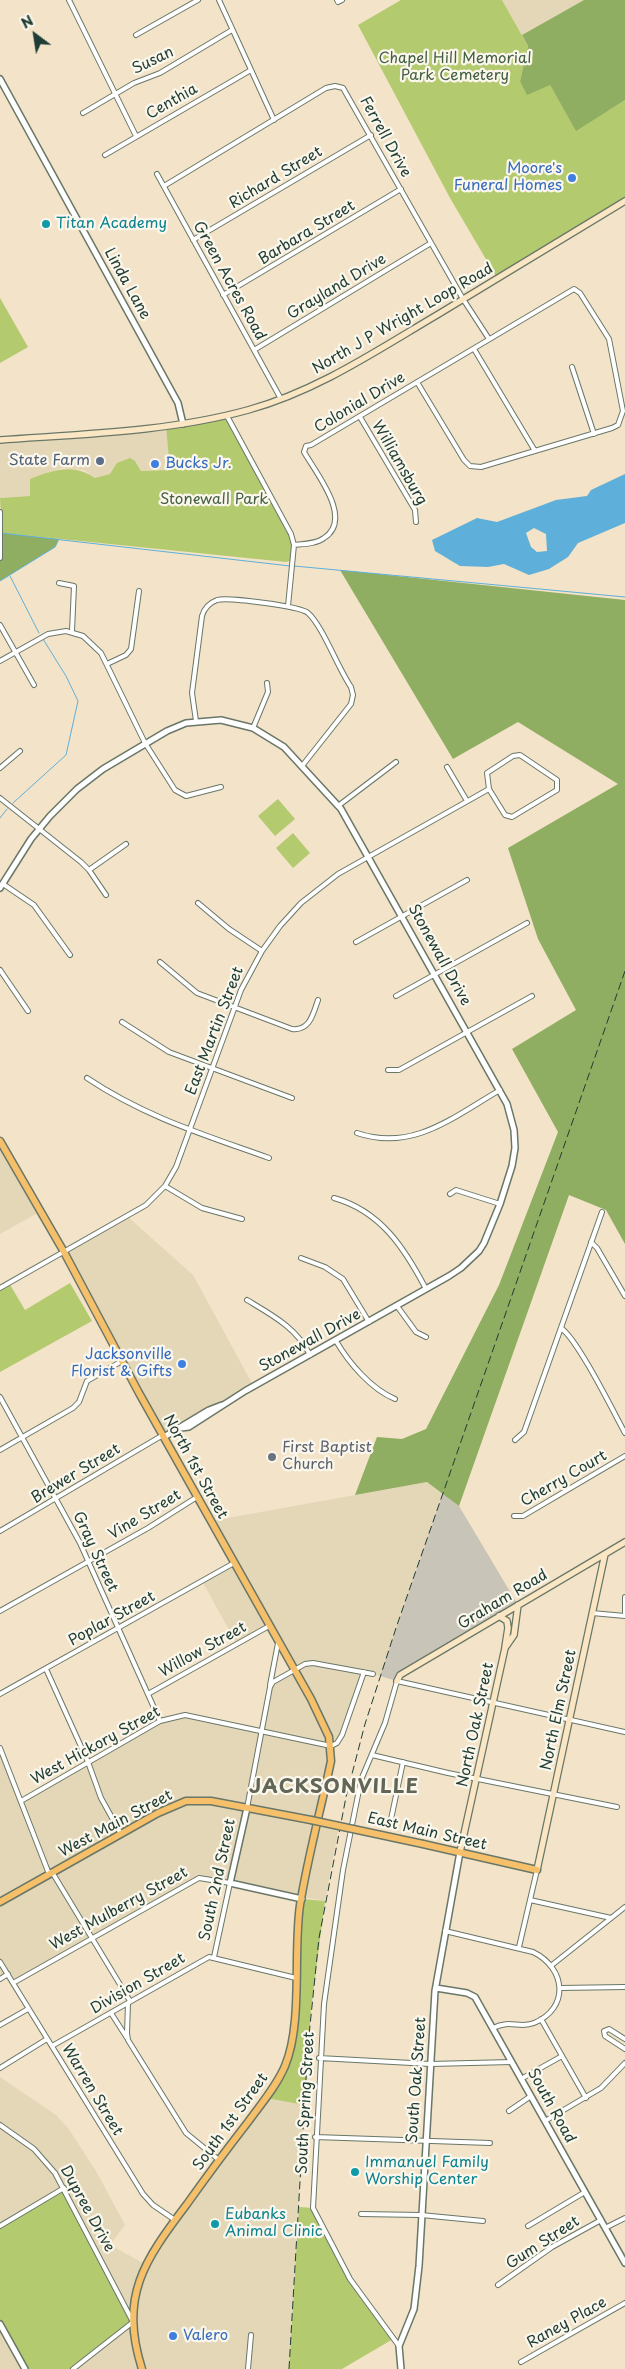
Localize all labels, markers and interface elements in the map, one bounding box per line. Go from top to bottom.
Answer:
north arrow [10,10,60,60]
text: N [17,10,37,34]
street label: Susan [129,43,177,79]
park label: Chapel Hill Memorial Park Cemetery [378,50,532,85]
street label: Centhia [143,80,201,124]
street label: Ferrell Drive [355,94,415,180]
street label: Richard Street [226,143,326,213]
place label: Moore's Funeral Homes [454,160,562,195]
marker: Moore's Funeral Homes [566,172,578,184]
street label: Barbara Street [255,197,359,269]
place label: Titan Academy [56,215,167,233]
marker: Titan Academy [40,218,52,230]
street label: Green Acres Road [189,218,269,344]
street label: Linda Lane [100,245,154,323]
street label: Grayland Drive [284,250,390,324]
street label: North J P Wright Loop Road [310,260,496,378]
street label: Colonial Drive [311,369,409,437]
street label: Williamsburg [368,418,430,508]
place label: State Farm [9,452,90,470]
marker: State Farm [94,455,106,467]
place label: Bucks Jr. [165,455,232,473]
marker: Bucks Jr. [149,458,161,470]
park label: Stonewall Park [160,491,268,509]
street label: Stonewall Drive [404,901,474,1009]
street label: East Martin Street [182,964,248,1098]
street label: Stonewall Drive [256,1306,364,1376]
place label: Jacksonville Florist & Gifts [71,1346,172,1381]
marker: Jacksonville Florist & Gifts [176,1358,188,1370]
street label: North 1st Street [159,1412,231,1522]
place label: First Baptist Church [282,1439,372,1474]
street label: Brewer Street [28,1440,124,1508]
street label: Cherry Court [518,1447,610,1511]
marker: First Baptist Church [266,1451,278,1463]
street label: Vine Street [106,1486,184,1544]
street label: Gray Street [69,1509,121,1595]
street label: Graham Road [455,1566,551,1634]
street label: Poplar Street [66,1588,158,1650]
street label: Willow Street [156,1619,250,1681]
street label: North Elm Street [537,1648,581,1772]
street label: North Oak Street [454,1661,498,1789]
street label: West Hickory Street [28,1703,164,1789]
district label: JACKSONVILLE [247,1775,421,1799]
street label: West Main Street [56,1787,176,1861]
street label: East Main Street [366,1810,488,1854]
street label: South 2nd Street [196,1817,240,1943]
street label: West Mulberry Street [47,1864,191,1954]
street label: Division Street [88,1950,188,2018]
street label: South Oak Street [404,2016,430,2144]
street label: South Spring Street [293,2031,319,2175]
street label: Warren Street [58,2041,126,2139]
street label: South Road [523,2066,579,2146]
street label: South 1st Street [190,2070,272,2174]
place label: Immanuel Family Worship Center [365,2154,489,2189]
street label: Dupree Drive [56,2163,118,2255]
marker: Immanuel Family Worship Center [349,2166,361,2178]
place label: Eubanks Animal Clinic [225,2206,322,2241]
street label: Gum Street [503,2213,583,2273]
marker: Eubanks Animal Clinic [209,2218,221,2230]
street label: Raney Place [524,2294,610,2352]
place label: Valero [183,2327,228,2345]
marker: Valero [167,2330,179,2342]

